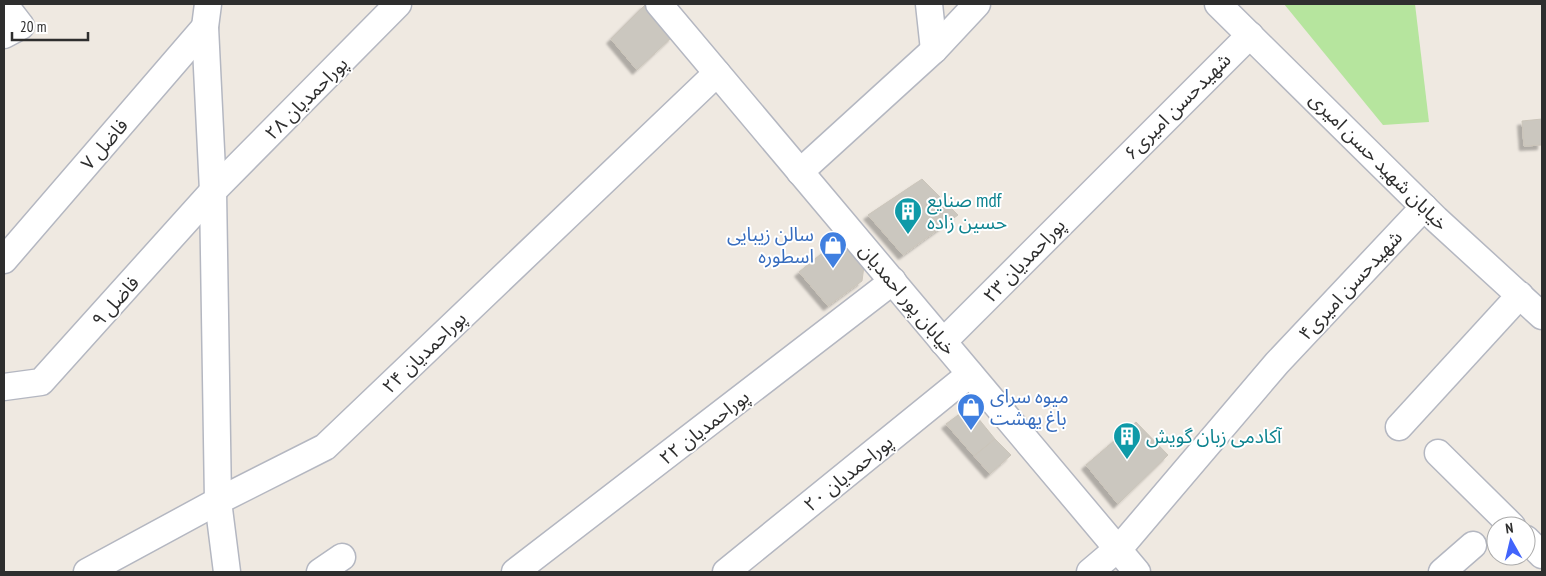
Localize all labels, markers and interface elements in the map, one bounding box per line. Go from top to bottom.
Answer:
scale bar [12,10,89,42]
text: 20 m [20,17,46,36]
street label: شهیدحسن امیری۶ [1119,48,1235,164]
street label: پوراحمدیان ۲۸ [259,51,353,145]
street label: خیابان شهید حسن امیری [1305,87,1453,235]
street label: فاضل ۷ [75,114,133,174]
place label: صنایع mdf حسین زاده [927,188,1007,234]
building icon: صنایع mdf حسین زاده [893,196,923,235]
street label: پوراحمدیان ۲۳ [978,213,1071,308]
place label: سالن زیبایی اسطوره [727,222,814,268]
street label: شهیدحسن امیری۴ [1293,225,1407,345]
shop icon: سالن زیبایی اسطوره [818,230,848,269]
street label: خیابان پور احمدیان [854,238,962,360]
street label: فاضل ۹ [86,271,144,331]
street label: پوراحمدیان ۲۴ [377,306,472,399]
street label: پوراحمدیان ۲۲ [654,384,755,471]
place label: میوه سرای باغ یهشت [990,384,1069,432]
shop icon: میوه سرای باغ یهشت [956,392,986,431]
building icon: آکادمی زبان گویش [1112,421,1142,460]
place label: آکادمی زبان گویش [1146,424,1283,448]
street label: پوراحمدیان ۲۰ [798,430,898,517]
north arrow [1486,516,1536,566]
text: N [1504,519,1514,538]

